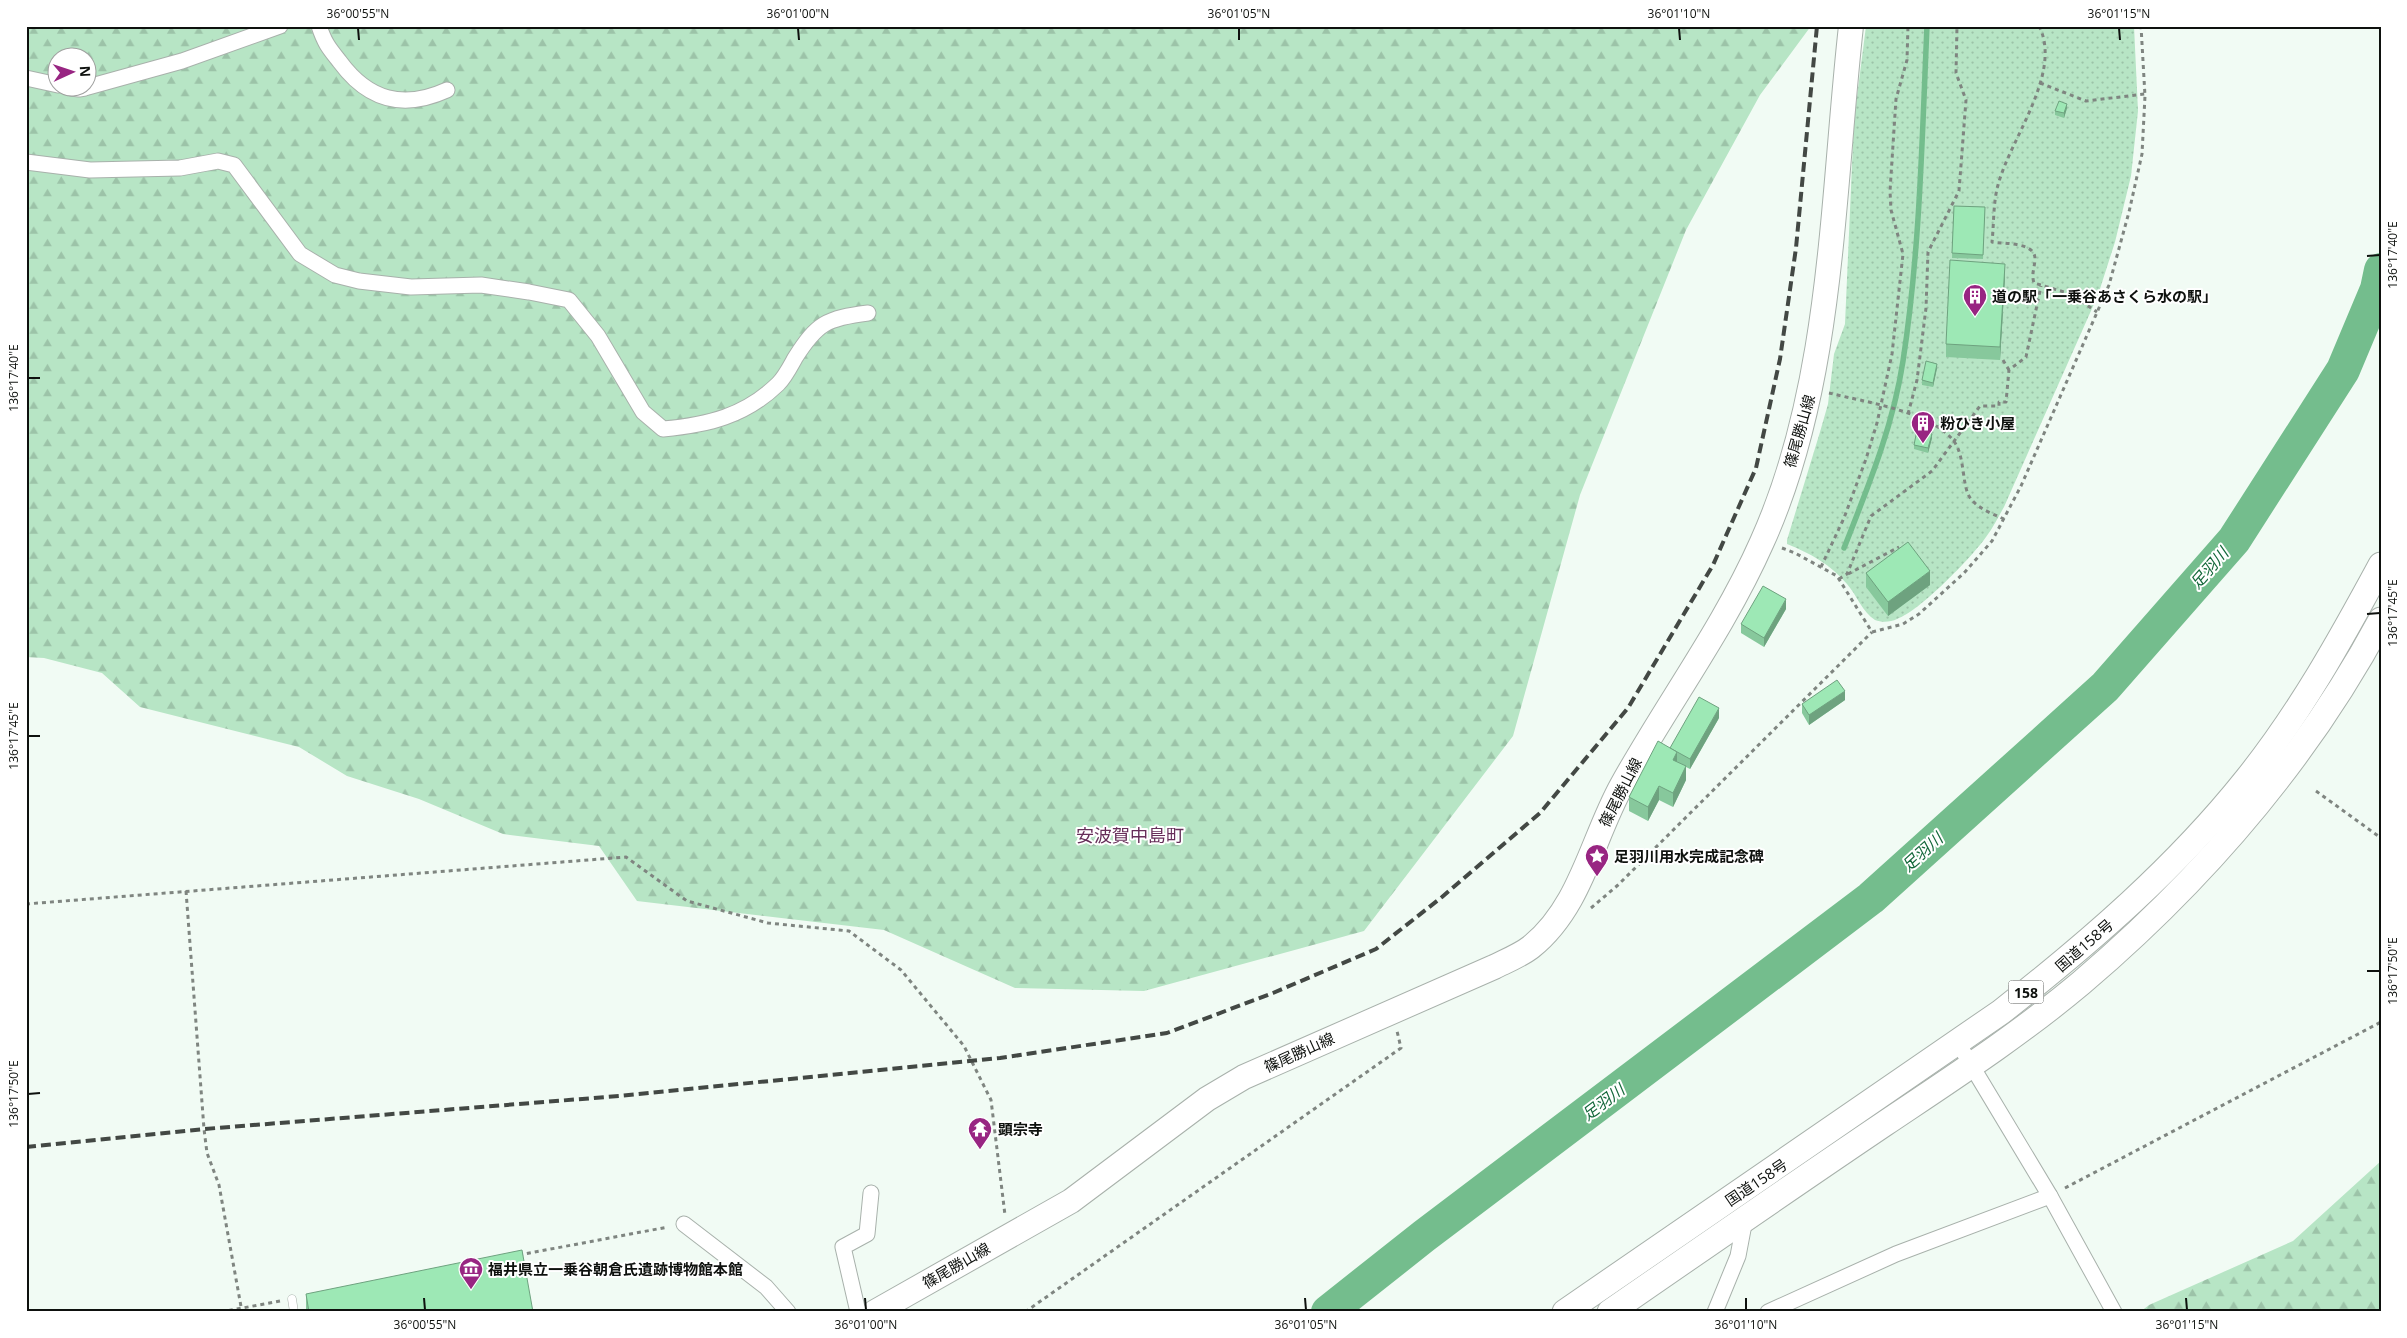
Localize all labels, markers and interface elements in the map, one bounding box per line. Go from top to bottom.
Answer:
text: 36°00'55"N [327,5,389,22]
text: 36°01'00"N [767,5,829,22]
text: 36°01'05"N [1208,5,1270,22]
text: 36°01'10"N [1648,5,1710,22]
text: 36°01'15"N [2088,5,2150,22]
north arrow [48,48,98,98]
text: N [76,65,95,77]
text: 136°17'40"E [2384,221,2401,289]
building icon: 道の駅「一乗谷あさくら水の駅」 [1962,283,1988,317]
place label: 道の駅「一乗谷あさくら水の駅」 [1992,286,2217,306]
text: 136°17'40"E [5,344,22,412]
street label: 篠尾勝山線 [1779,392,1819,470]
building icon: 粉ひき小屋 [1910,410,1936,444]
place label: 粉ひき小屋 [1940,413,2015,433]
water label: 足羽川 [2185,541,2234,593]
text: 136°17'45"E [2384,579,2401,647]
text: 136°17'45"E [5,702,22,770]
street label: 篠尾勝山線 [1594,754,1646,830]
district label: 安波賀中島町 [1076,823,1184,847]
water label: 足羽川 [1897,826,1949,876]
place icon: 足羽川用水完成記念碑 [1584,843,1610,877]
place label: 足羽川用水完成記念碑 [1614,846,1764,866]
street label: 国道158号 [2051,914,2117,976]
text: 136°17'50"E [2384,937,2401,1005]
road number: 158 [2008,980,2044,1004]
street label: 篠尾勝山線 [1261,1028,1337,1076]
text: 136°17'50"E [5,1060,22,1128]
water label: 足羽川 [1577,1078,1630,1125]
temple icon: 顕宗寺 [967,1116,993,1150]
place label: 顕宗寺 [998,1119,1043,1139]
street label: 国道158号 [1721,1154,1791,1210]
street label: 篠尾勝山線 [919,1238,993,1292]
museum icon: 福井県立一乗谷朝倉氏遺跡博物館本館 [458,1256,484,1290]
place label: 福井県立一乗谷朝倉氏遺跡博物館本館 [487,1259,743,1279]
text: 36°00'55"N [394,1316,456,1333]
text: 36°01'00"N [835,1316,897,1333]
text: 36°01'05"N [1275,1316,1337,1333]
text: 36°01'10"N [1715,1316,1777,1333]
text: 36°01'15"N [2156,1316,2218,1333]

